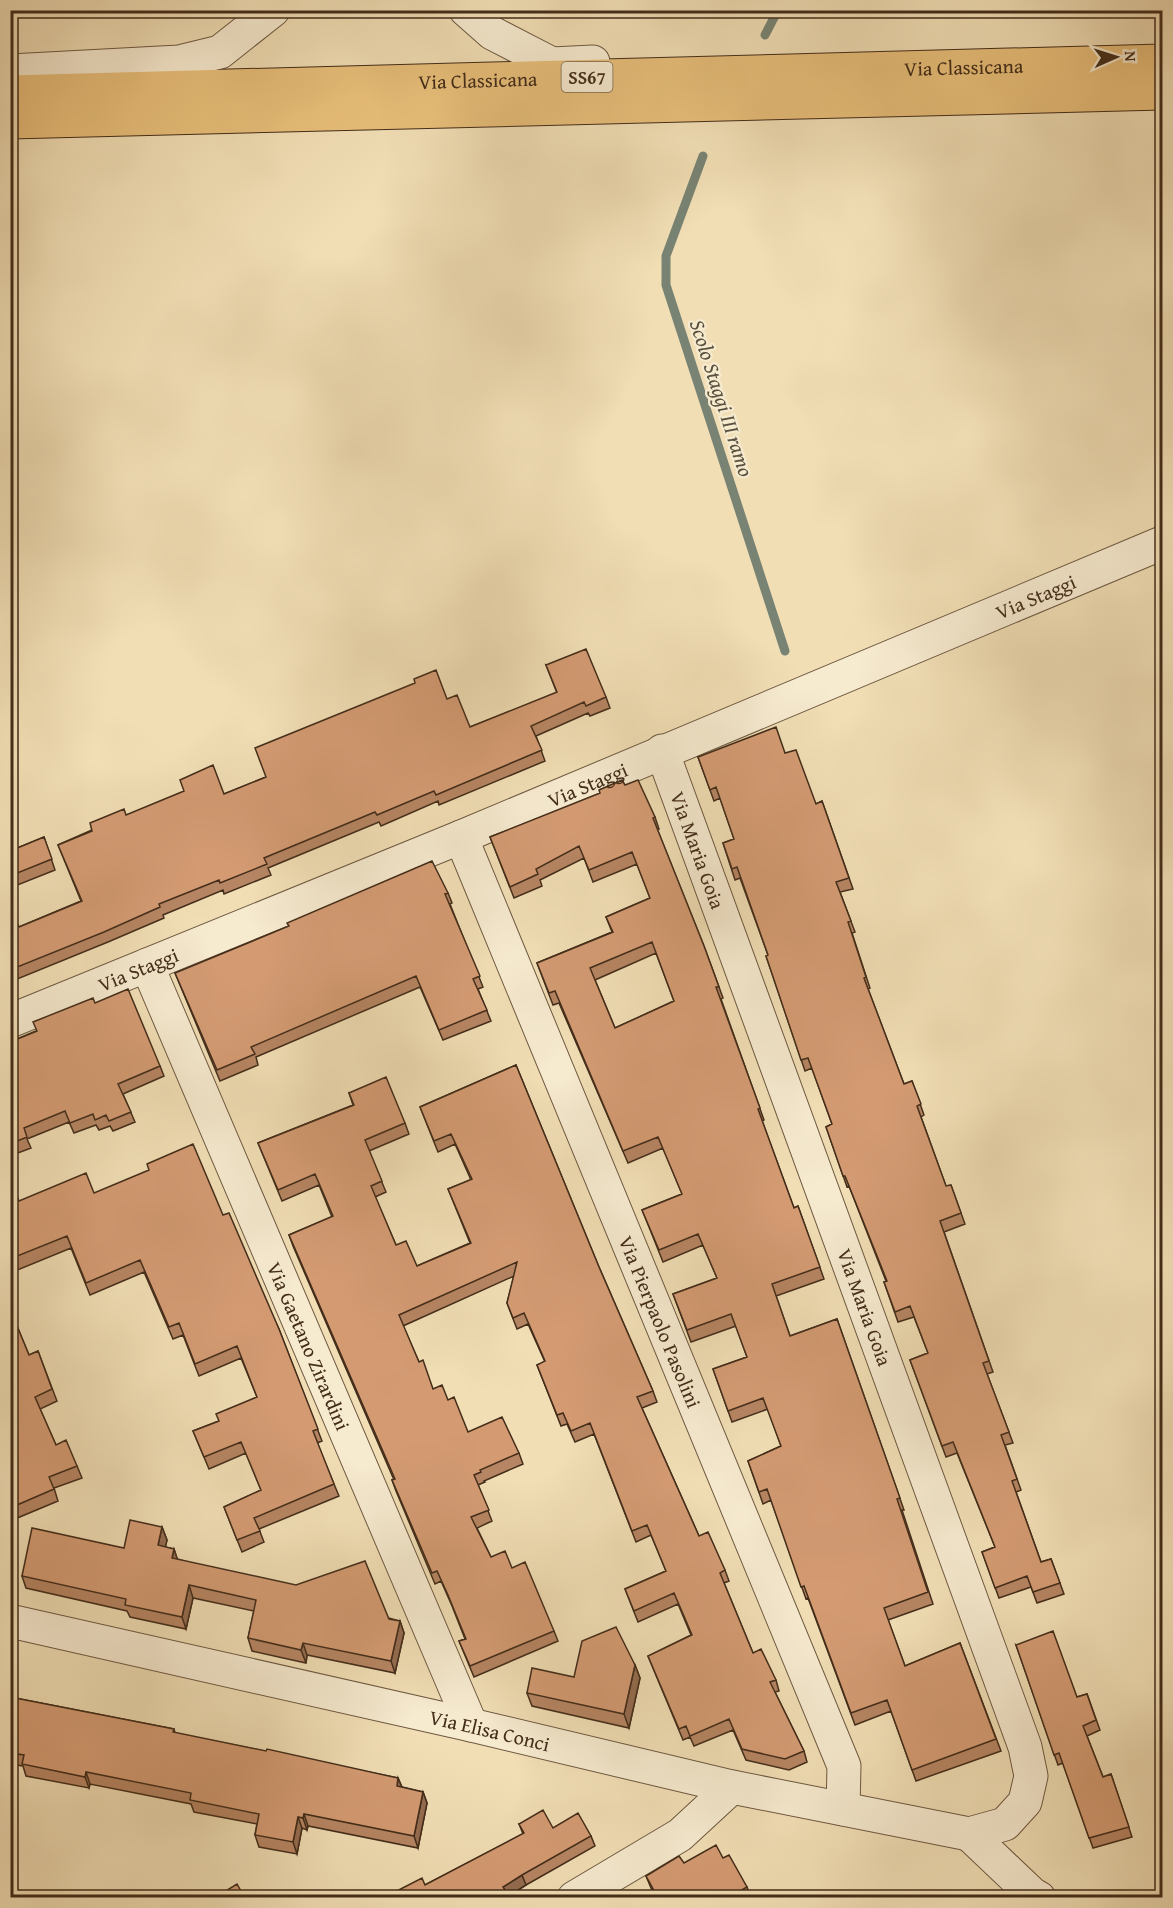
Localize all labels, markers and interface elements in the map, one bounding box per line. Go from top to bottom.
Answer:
north arrow [1086,27,1146,87]
street label: Via Classicana [904,50,1024,82]
text: N [1119,50,1143,62]
road number: SS67 [562,62,612,92]
street label: Via Classicana [418,63,538,96]
water label: Scolo Staggi III ramo [682,315,762,481]
street label: Via Staggi [991,566,1080,626]
street label: Via Staggi [543,754,632,814]
street label: Via Maria Goia [663,787,733,913]
street label: Via Staggi [93,939,183,998]
street label: Via Pierpaolo Pasolini [612,1231,709,1412]
street label: Via Maria Goia [830,1244,900,1370]
street label: Via Gaetano Zirardini [261,1257,358,1435]
street label: Via Elisa Conci [427,1702,553,1758]

